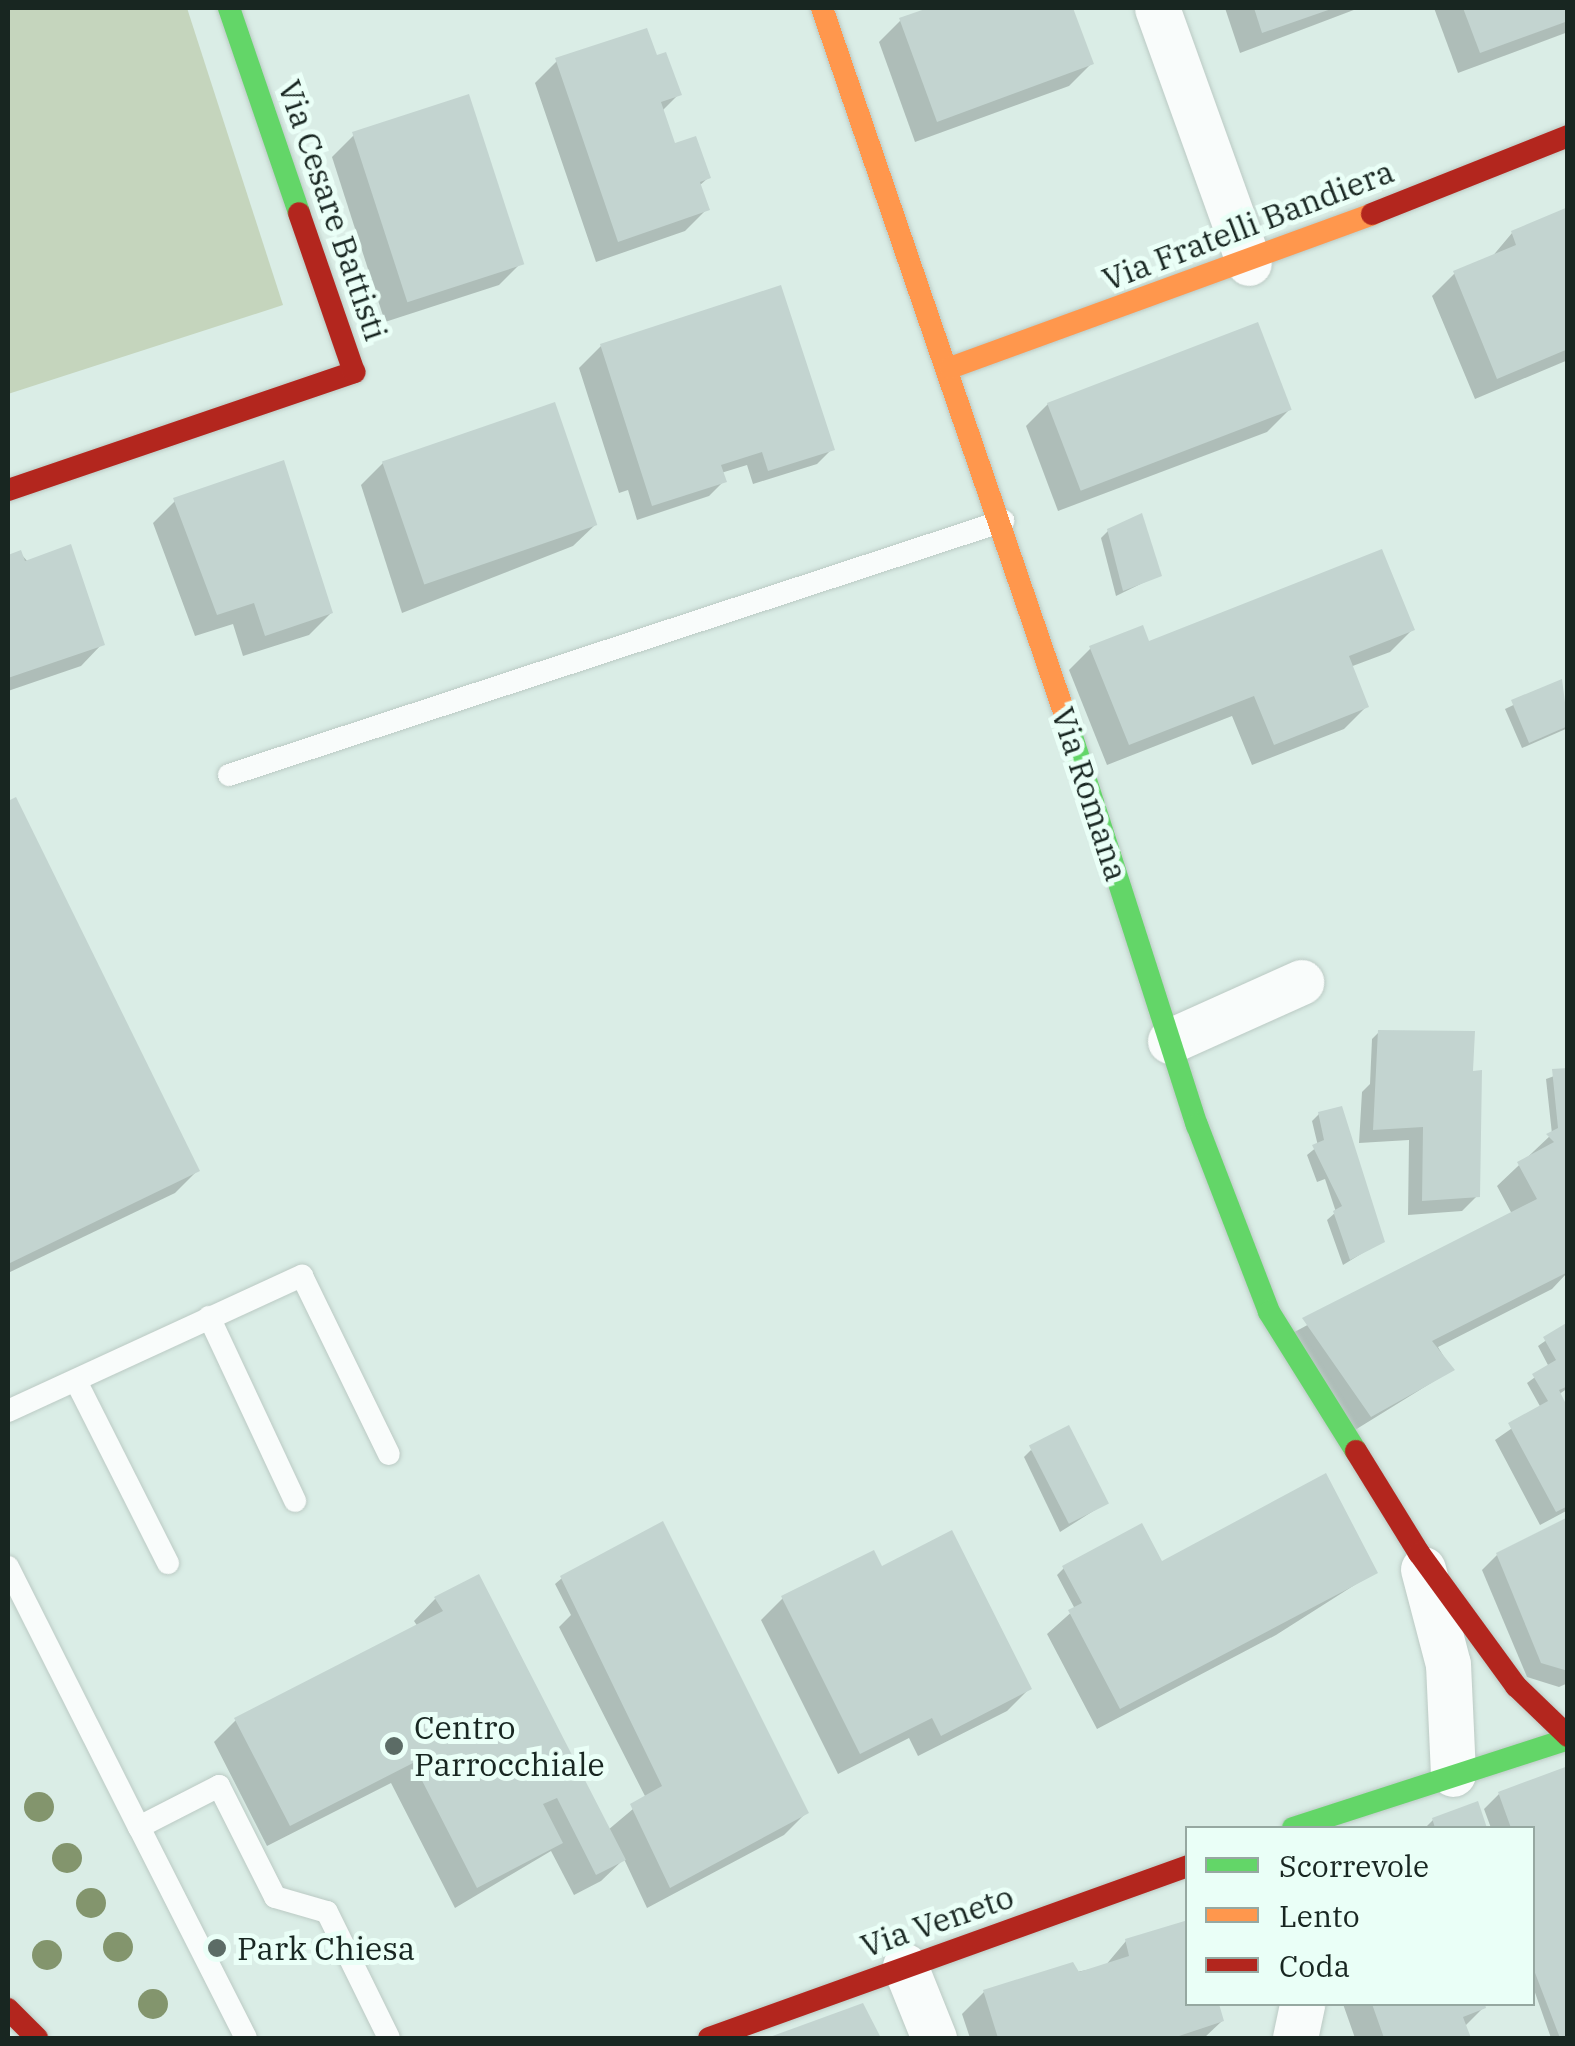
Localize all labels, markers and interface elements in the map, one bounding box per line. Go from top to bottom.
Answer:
street label: Via Cesare Battisti [270,75,396,345]
street label: Via Fratelli Bandiera [1097,152,1399,298]
street label: Via Romana [1044,702,1136,886]
place label: Centro Parrocchiale [414,1709,605,1784]
marker: Centro Parrocchiale [383,1735,405,1757]
legend [1185,1826,1535,2006]
text: Scorrevole [1279,1846,1429,1885]
street label: Via Veneto [856,1877,1018,1965]
text: Lento [1279,1896,1360,1935]
place label: Park Chiesa [237,1929,415,1967]
marker: Park Chiesa [206,1937,228,1959]
text: Coda [1279,1946,1350,1985]

